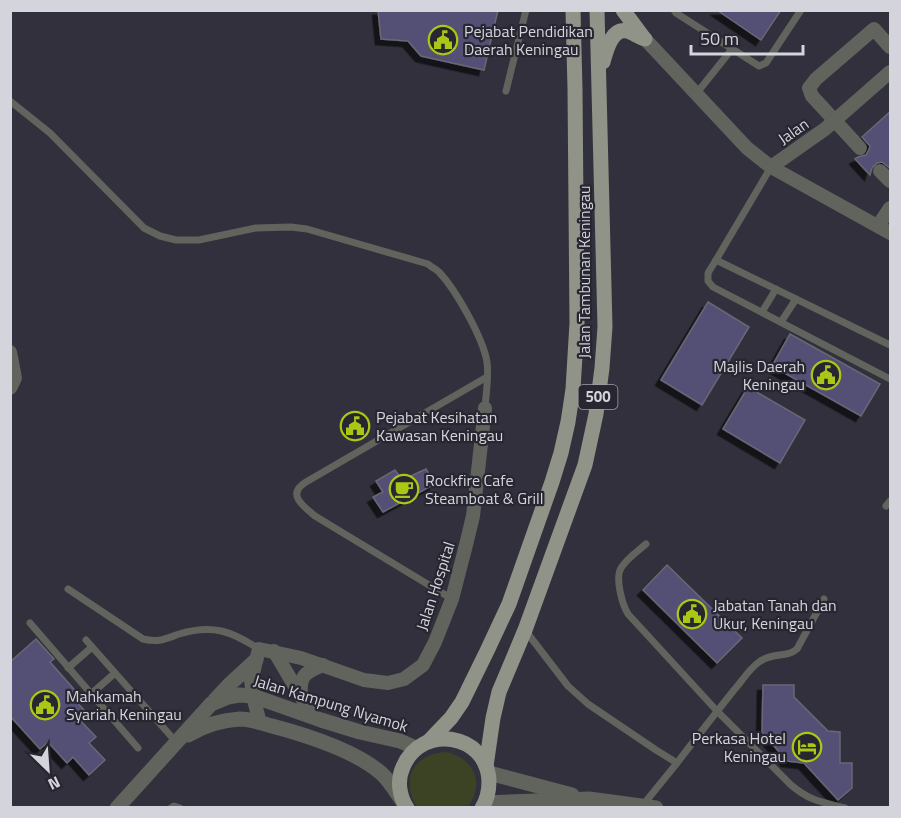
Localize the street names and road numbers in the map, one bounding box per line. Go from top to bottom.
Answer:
street label: Jalan [773,112,813,150]
street label: Jalan Tambunan Keningau [572,186,596,358]
road number: 500 [578,385,618,409]
street label: Jalan Hospital [409,538,461,634]
street label: Jalan Kampung Nyamok [251,668,411,738]

